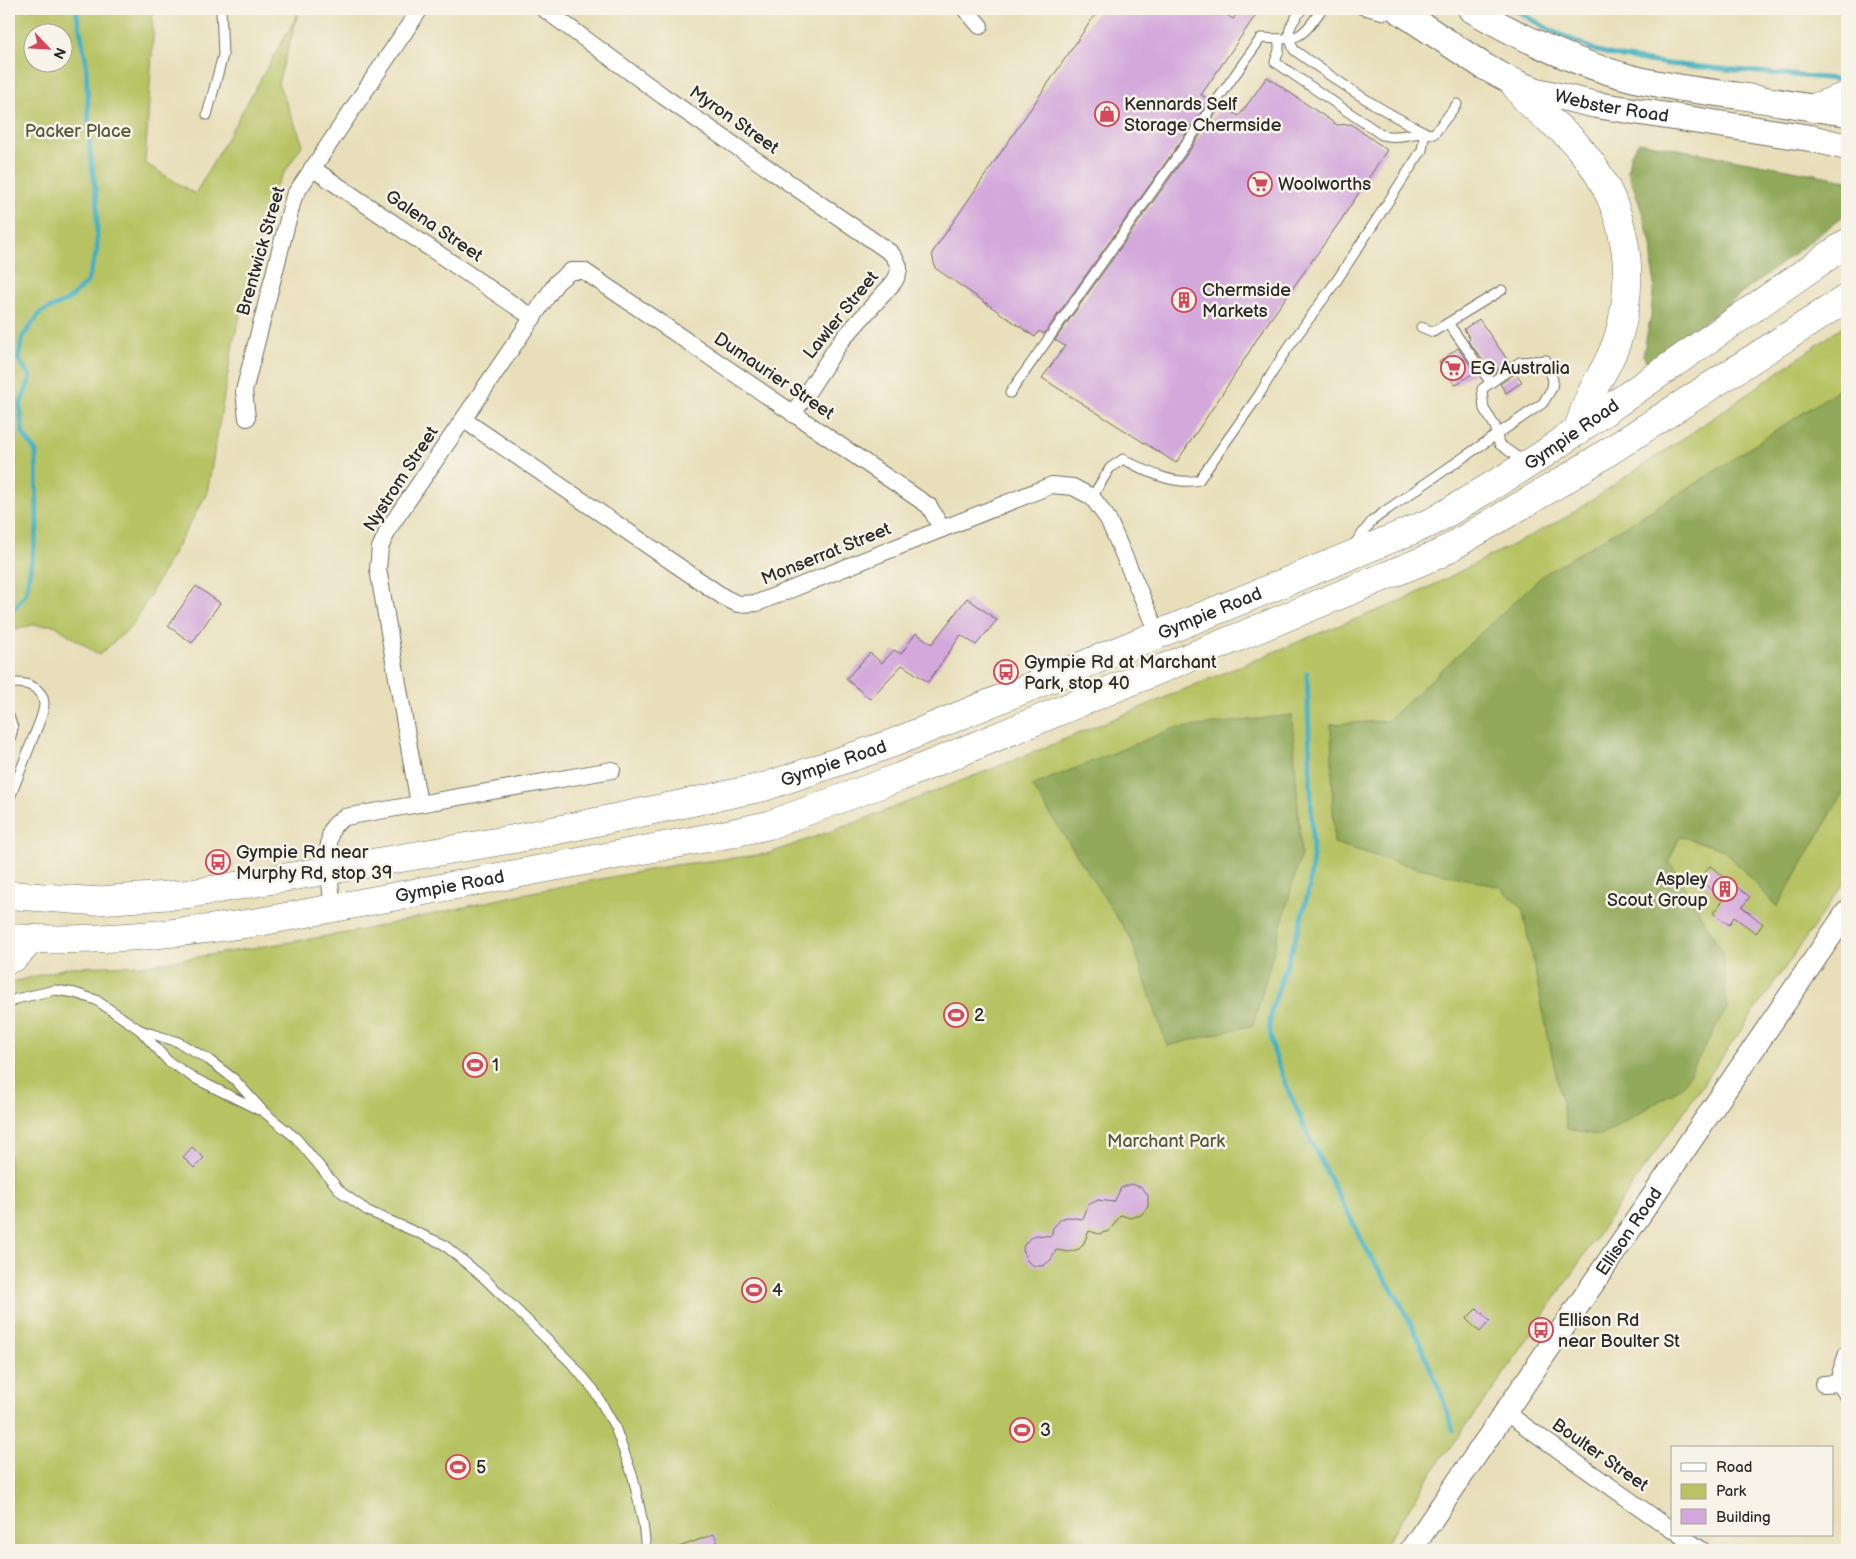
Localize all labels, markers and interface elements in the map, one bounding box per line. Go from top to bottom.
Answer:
north arrow [22,22,72,72]
text: N [49,45,69,62]
street label: Myron Street [685,82,783,159]
street label: Webster Road [1552,85,1670,127]
place label: Kennards Self Storage Chermside [1124,94,1282,136]
shop icon: Kennards Self Storage Chermside [1094,101,1120,127]
park label: Packer Place [25,121,132,142]
supermarket icon: Woolworths [1247,171,1273,197]
place label: Woolworths [1278,174,1371,195]
street label: Brentwick Street [233,184,290,318]
street label: Galena Street [381,186,487,266]
street label: Lawler Street [799,266,883,363]
place label: Chermside Markets [1202,280,1291,322]
building icon: Chermside Markets [1171,287,1197,313]
street label: Dumaurier Street [710,328,838,424]
supermarket icon: EG Australia [1440,355,1466,381]
place label: EG Australia [1470,358,1570,379]
street label: Gympie Road [1520,395,1623,474]
street label: Nystrom Street [359,422,443,536]
street label: Monserrat Street [758,518,894,590]
street label: Gympie Road [1155,583,1265,644]
place label: Gympie Rd at Marchant Park, stop 40 [1024,652,1217,694]
bus stop icon: Gympie Rd at Marchant Park, stop 40 [993,659,1019,685]
street label: Gympie Road [778,736,889,791]
place label: Gympie Rd near Murphy Rd, stop 39 [236,842,392,884]
bus stop icon: Gympie Rd near Murphy Rd, stop 39 [205,849,231,875]
street label: Gympie Road [394,866,506,907]
place label: Aspley Scout Group [1607,869,1709,911]
building icon: Aspley Scout Group [1712,876,1738,902]
sports icon: 2 [943,1002,969,1028]
place label: 2 [974,1005,985,1026]
sports icon: 1 [462,1052,488,1078]
place label: 1 [492,1055,499,1076]
park label: Marchant Park [1107,1131,1225,1152]
street label: Ellison Road [1591,1183,1666,1279]
sports icon: 4 [741,1277,767,1303]
place label: 4 [772,1280,783,1301]
place label: Ellison Rd near Boulter St [1558,1310,1680,1352]
bus stop icon: Ellison Rd near Boulter St [1528,1317,1554,1343]
street label: Boulter Street [1548,1414,1652,1496]
sports icon: 3 [1009,1417,1035,1443]
place label: 3 [1040,1420,1051,1441]
legend [1671,1446,1834,1536]
sports icon: 5 [445,1454,471,1480]
place label: 5 [476,1457,486,1478]
text: Road [1716,1458,1752,1477]
text: Park [1716,1482,1747,1501]
text: Building [1716,1508,1771,1527]

